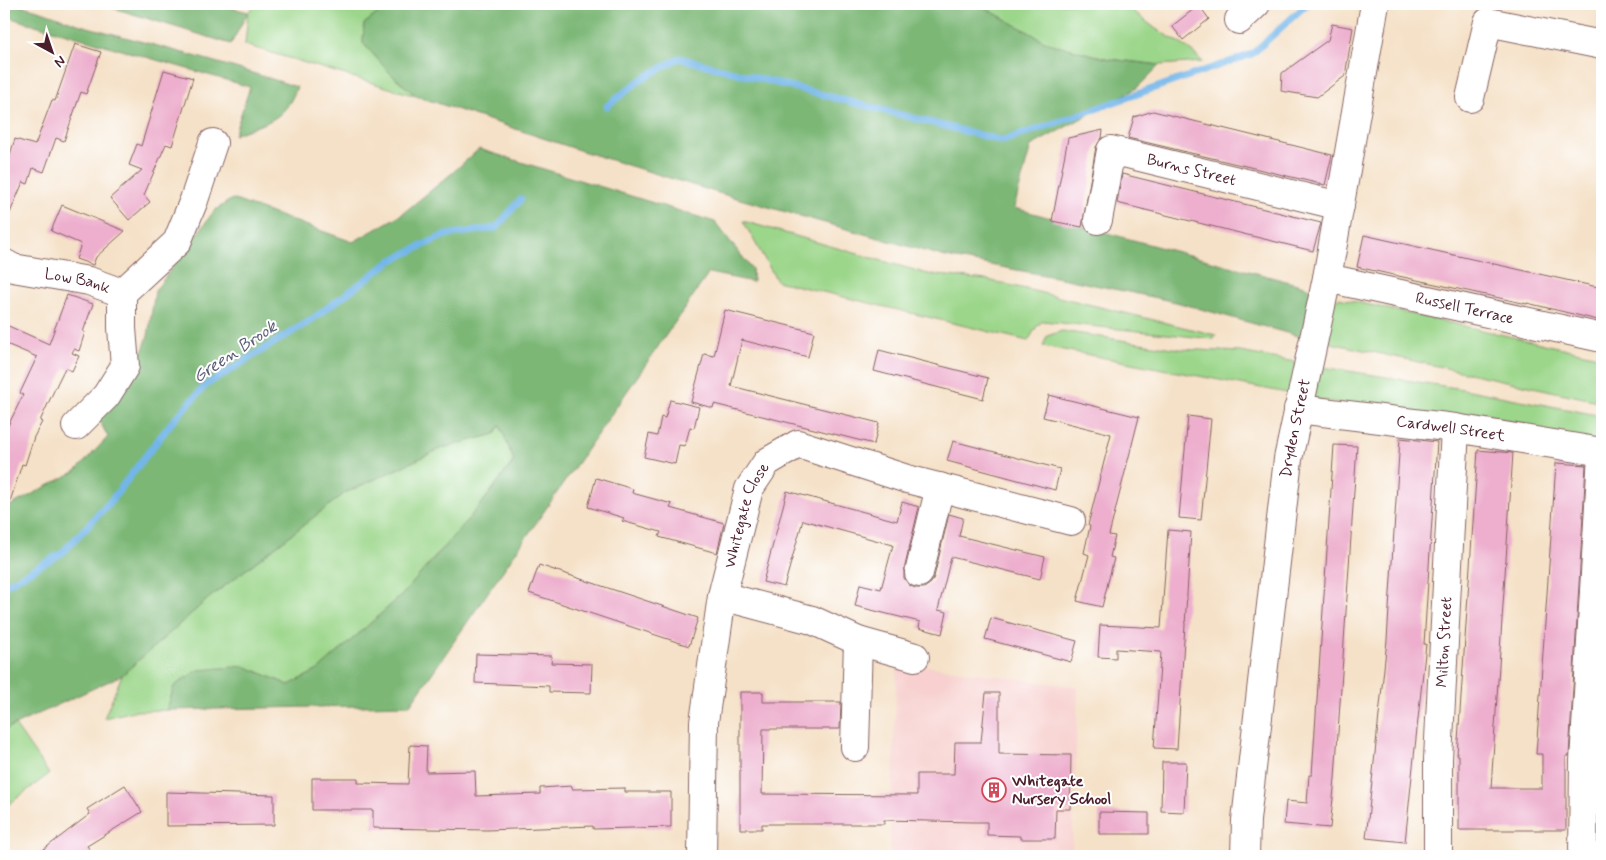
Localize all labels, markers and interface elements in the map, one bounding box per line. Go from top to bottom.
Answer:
north arrow [28,28,78,78]
text: N [50,51,69,71]
street label: Burns Street [1145,149,1238,191]
street label: Low Bank [43,263,113,298]
street label: Russell Terrace [1414,287,1516,329]
water label: Green Brook [188,315,283,389]
street label: Dryden Street [1275,377,1316,479]
street label: Cardwell Street [1395,410,1507,447]
street label: Whitegate Close [719,458,775,570]
street label: Milton Street [1431,596,1457,688]
place label: Whitegate Nursery School [1011,771,1111,810]
building icon: Whitegate Nursery School [981,777,1007,803]

